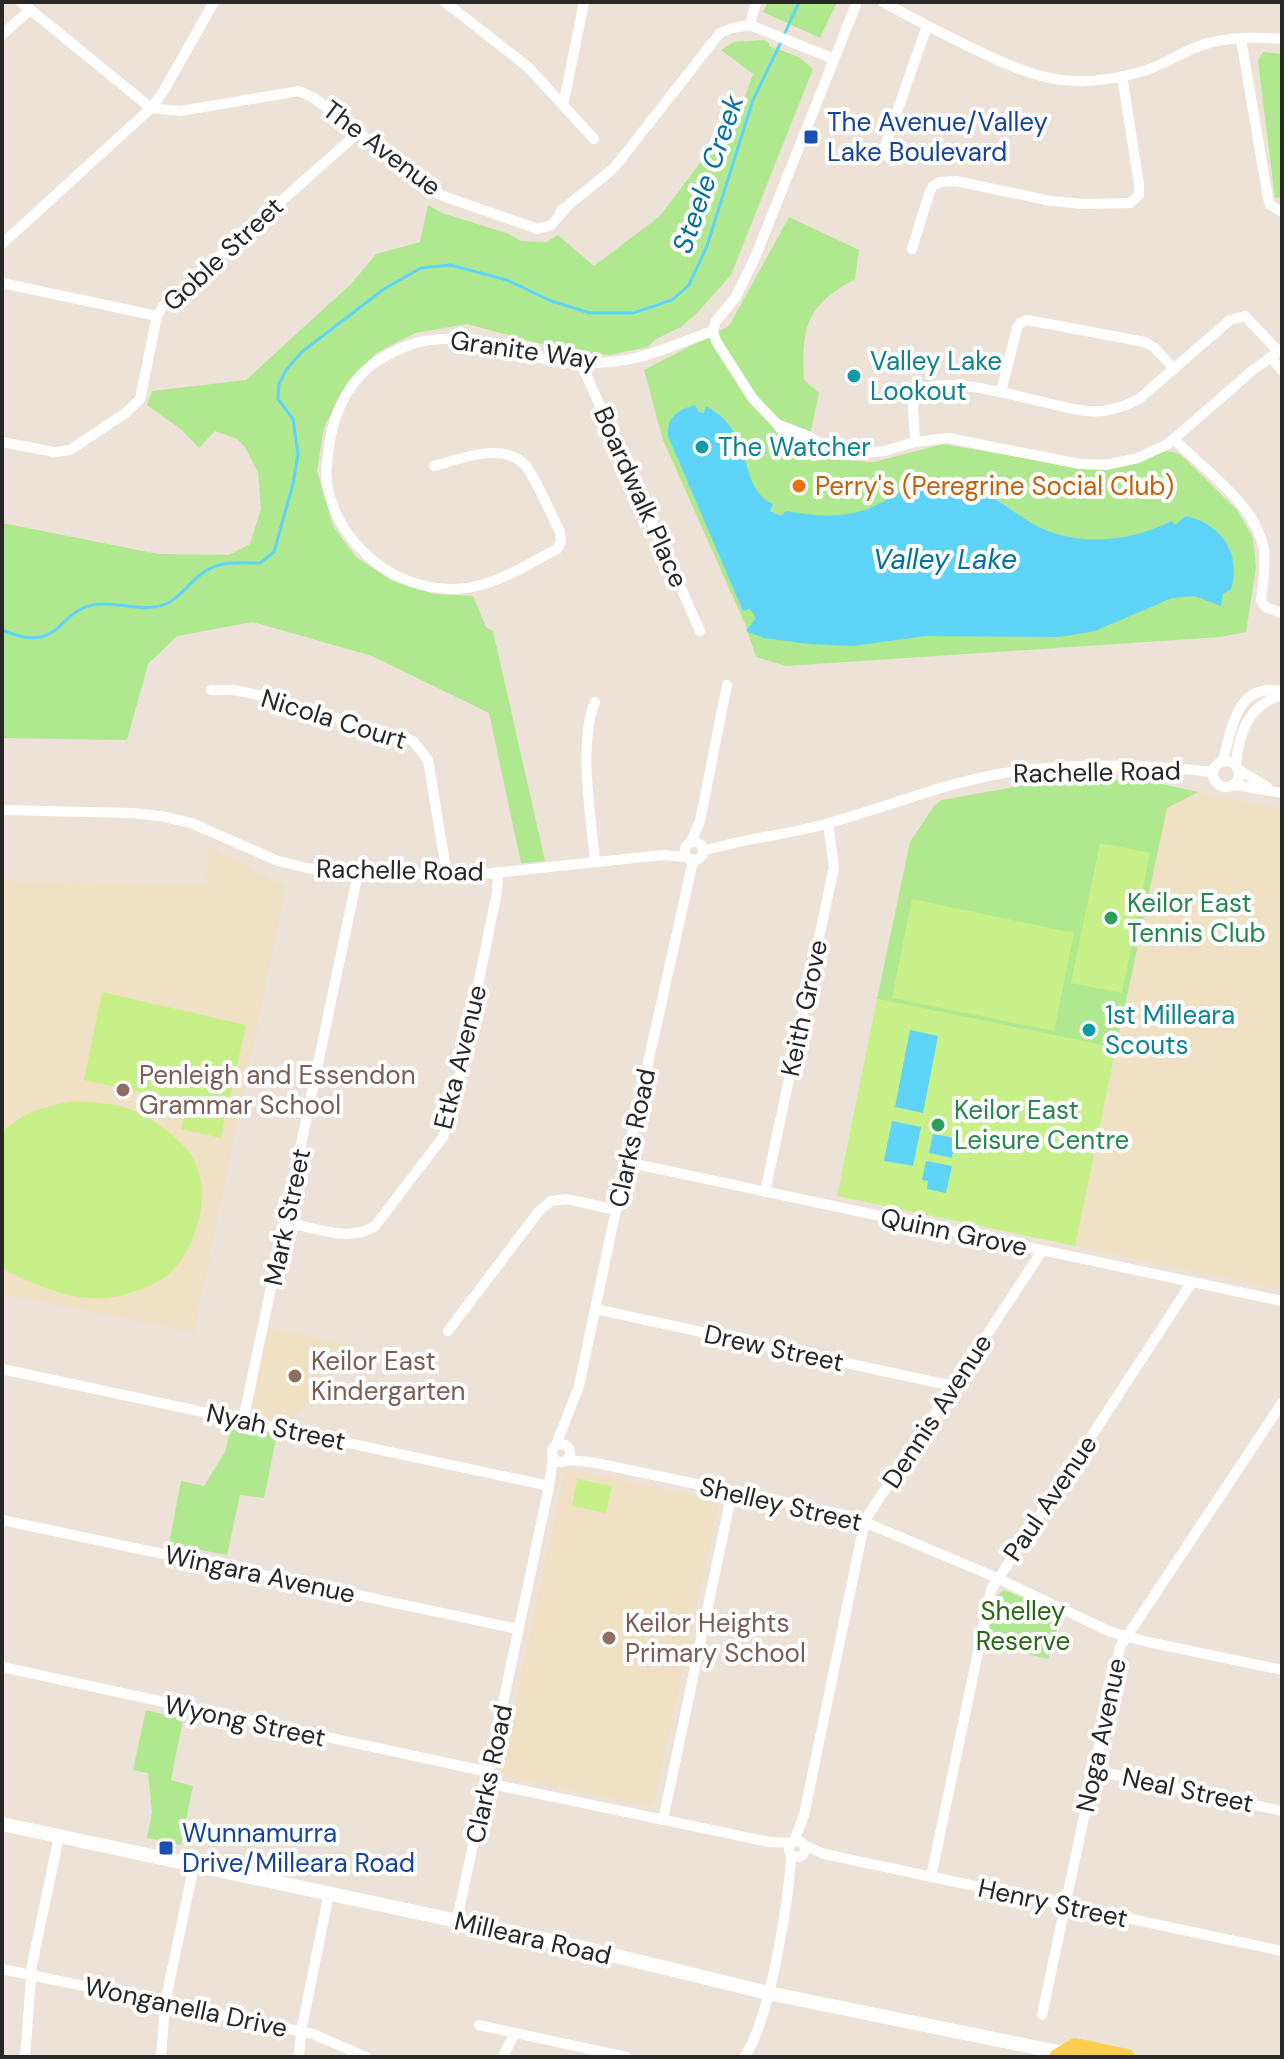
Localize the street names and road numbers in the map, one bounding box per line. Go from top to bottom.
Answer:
street label: The Avenue [316,92,448,204]
street label: Goble Street [156,190,290,318]
street label: Granite Way [448,323,600,377]
street label: Boardwalk Place [586,401,696,593]
street label: Nicola Court [257,681,411,757]
street label: Rachelle Road [1013,754,1181,790]
street label: Rachelle Road [316,852,484,888]
street label: Keith Grove [773,937,835,1079]
street label: Etka Avenue [426,981,494,1133]
street label: Clarks Road [601,1065,663,1211]
street label: Mark Street [256,1145,318,1289]
street label: Quinn Grove [877,1200,1031,1264]
street label: Drew Street [701,1317,847,1379]
street label: Dennis Avenue [875,1327,999,1495]
street label: Nyah Street [203,1396,349,1458]
street label: Paul Avenue [995,1429,1105,1567]
street label: Shelley Street [696,1469,866,1539]
street label: Wingara Avenue [162,1537,358,1611]
street label: Noga Avenue [1068,1655,1134,1815]
street label: Wyong Street [161,1687,329,1755]
street label: Clarks Road [458,1701,520,1847]
street label: Neal Street [1119,1760,1257,1820]
street label: Henry Street [975,1871,1131,1935]
street label: Milleara Road [451,1903,615,1973]
street label: Wonganella Drive [81,1969,291,2045]

